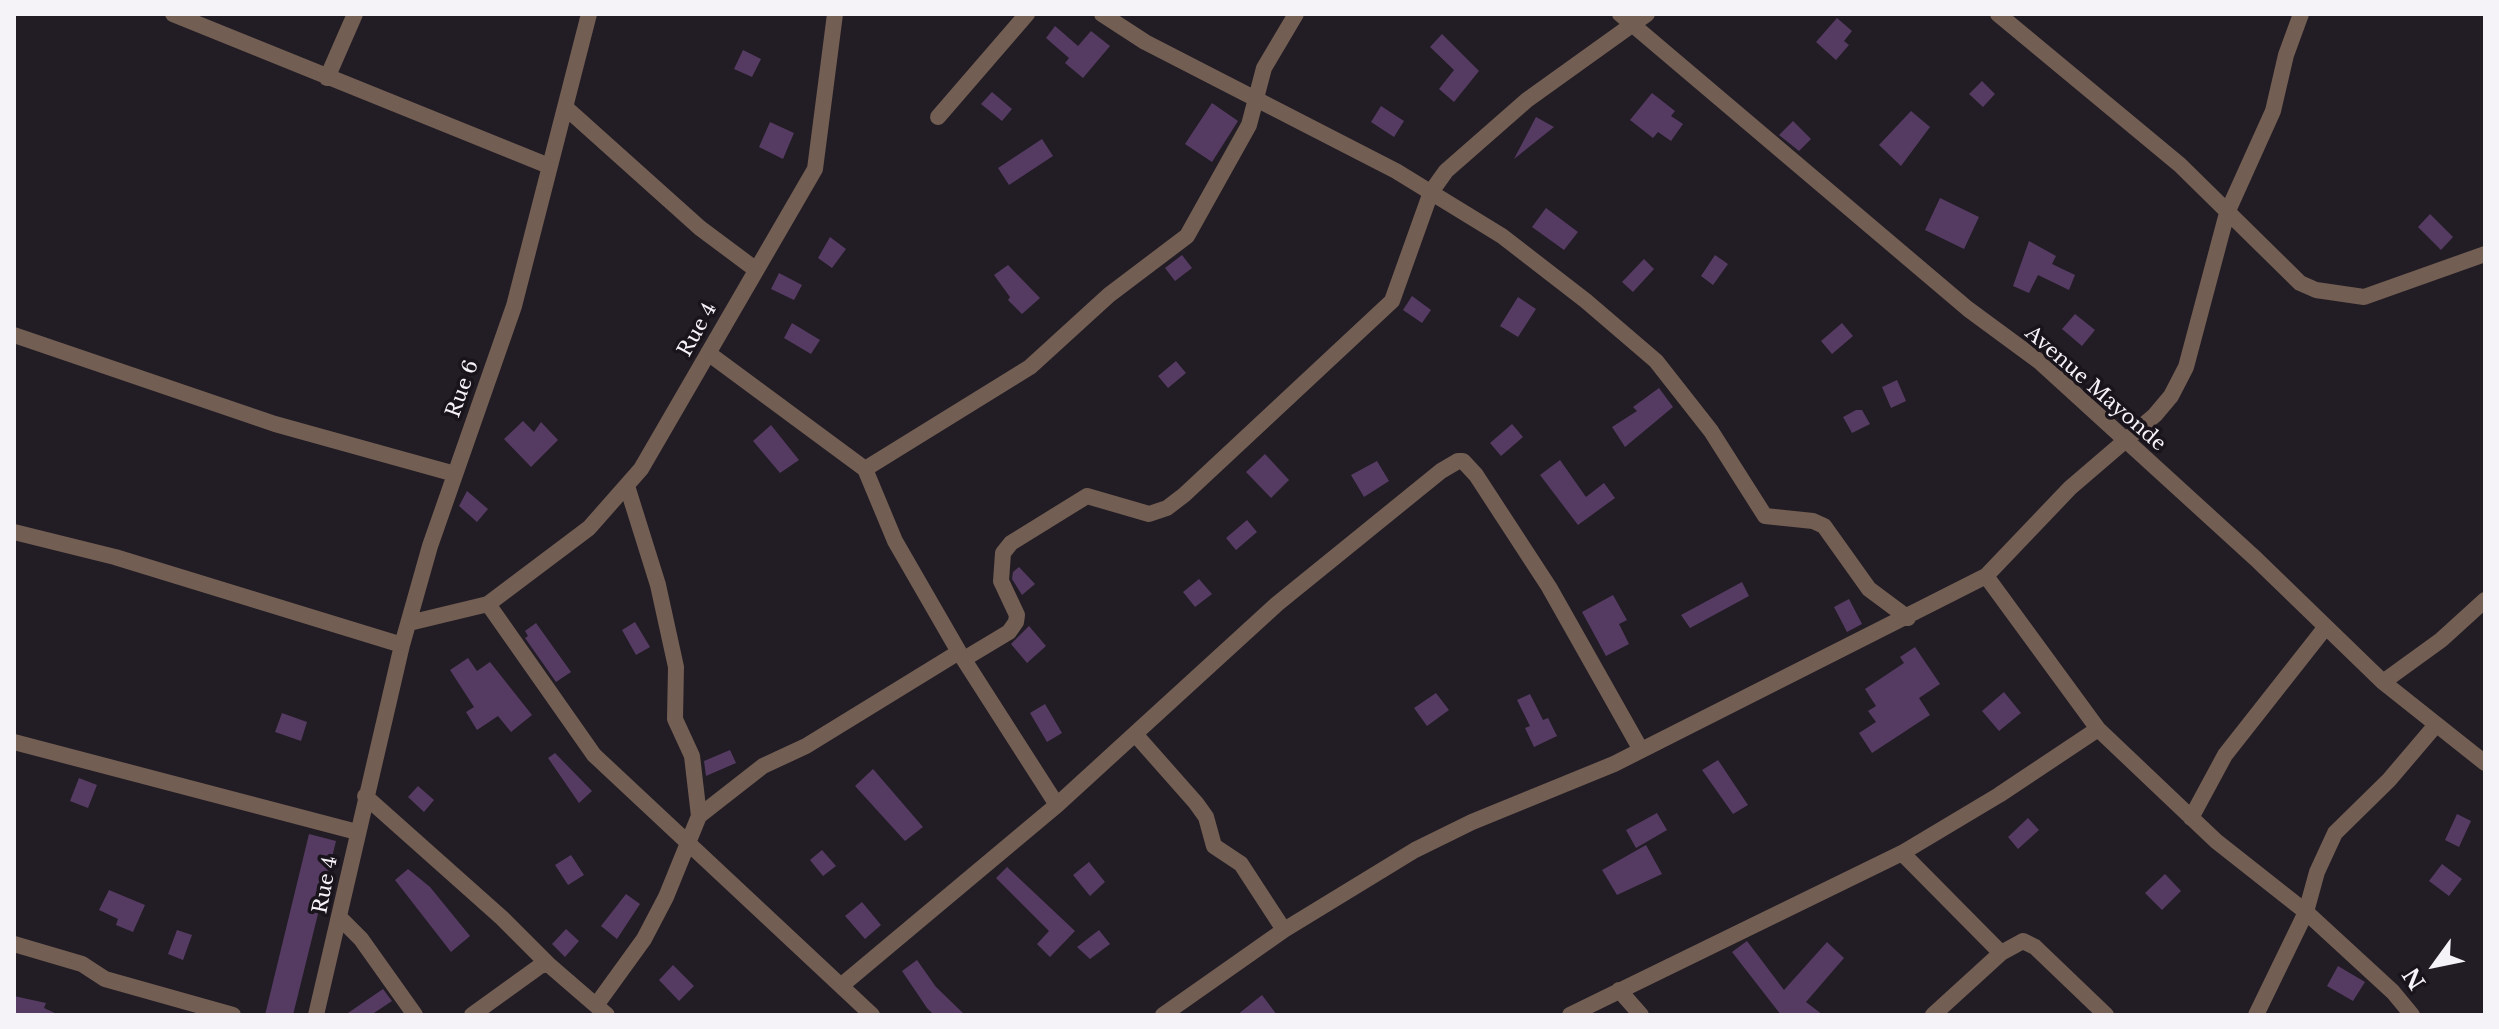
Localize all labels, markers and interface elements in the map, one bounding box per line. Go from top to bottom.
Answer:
street label: Rue 4 [673,299,723,361]
street label: Avenue Mayonde [2020,321,2170,457]
street label: Rue 6 [442,357,484,421]
street label: Rue 4 [309,854,343,916]
north arrow [2395,925,2475,1005]
text: N [2397,962,2431,994]

